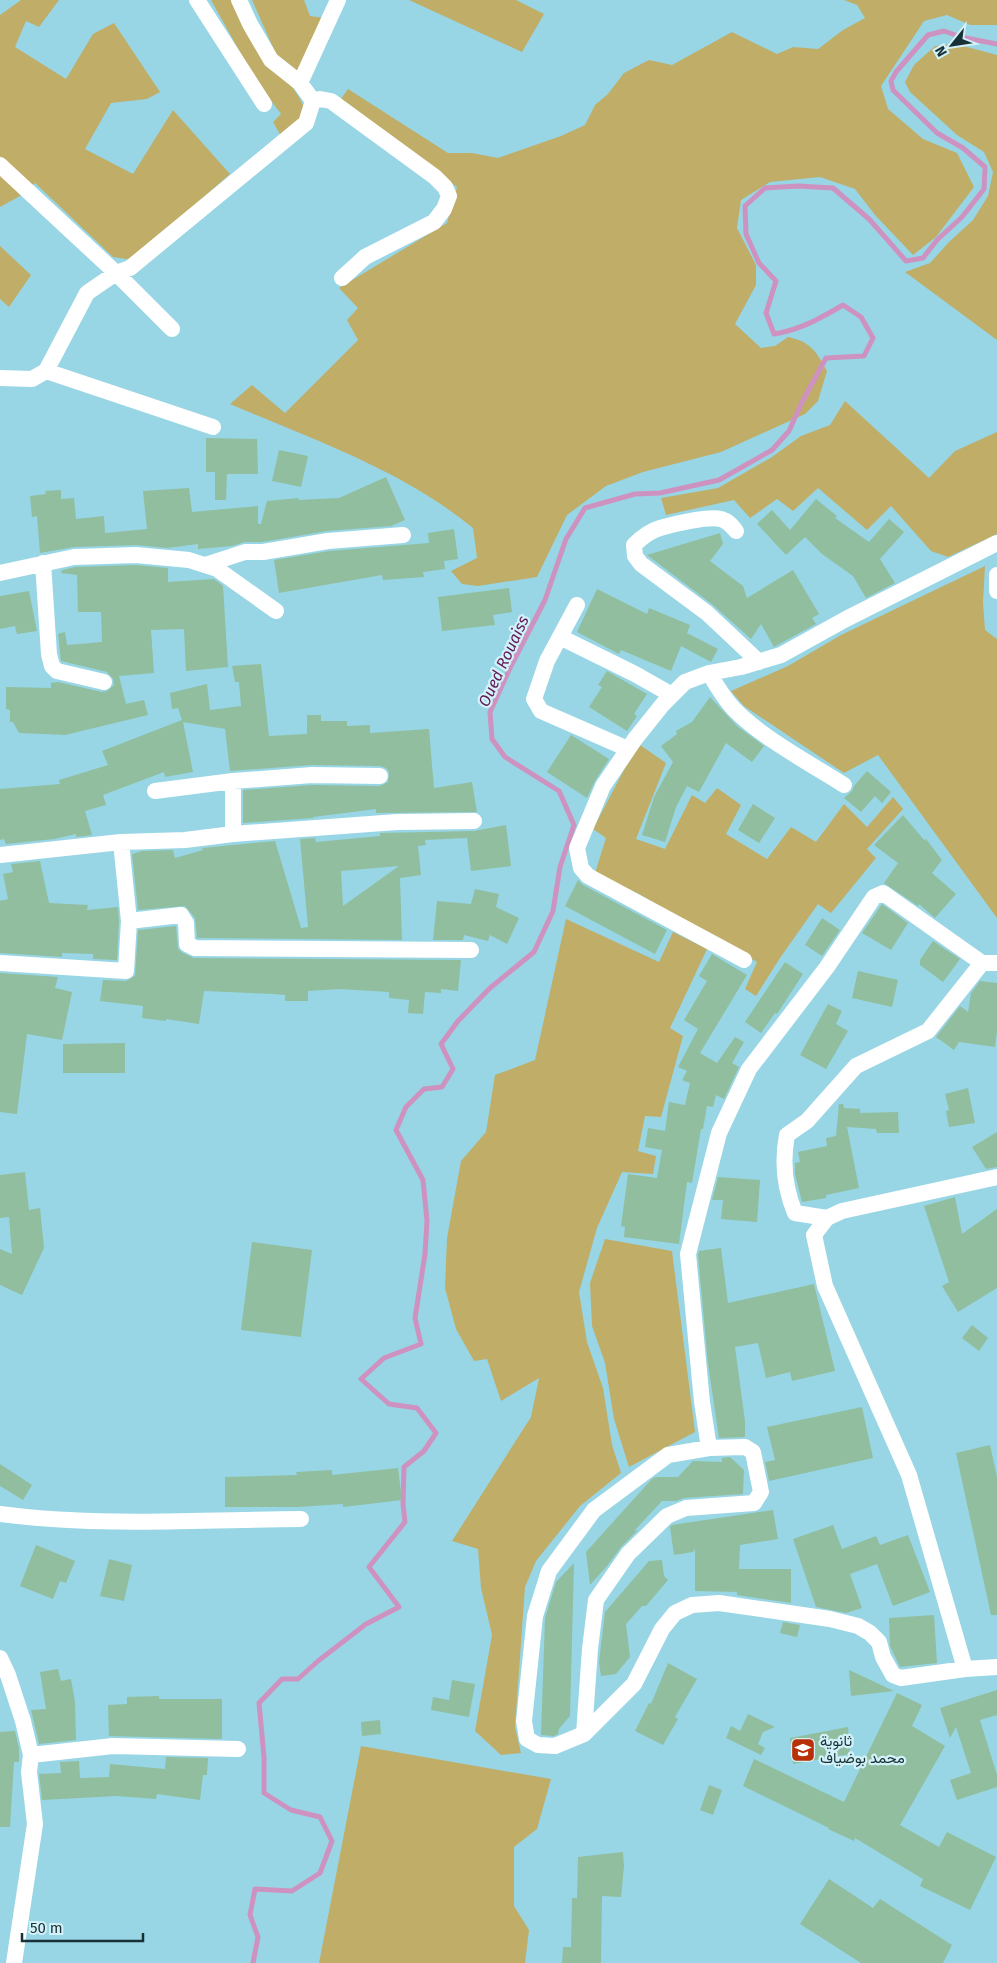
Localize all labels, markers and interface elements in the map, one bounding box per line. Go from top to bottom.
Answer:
north arrow [927,20,977,70]
text: N [931,43,951,60]
water label: Oued Rouaiss [474,613,533,710]
place label: ثانوية محمد بوضياف [820,1732,905,1767]
school or university icon: ثانوية محمد بوضياف [790,1737,816,1763]
scale bar [22,1910,144,1942]
text: 50 m [30,1919,63,1937]

